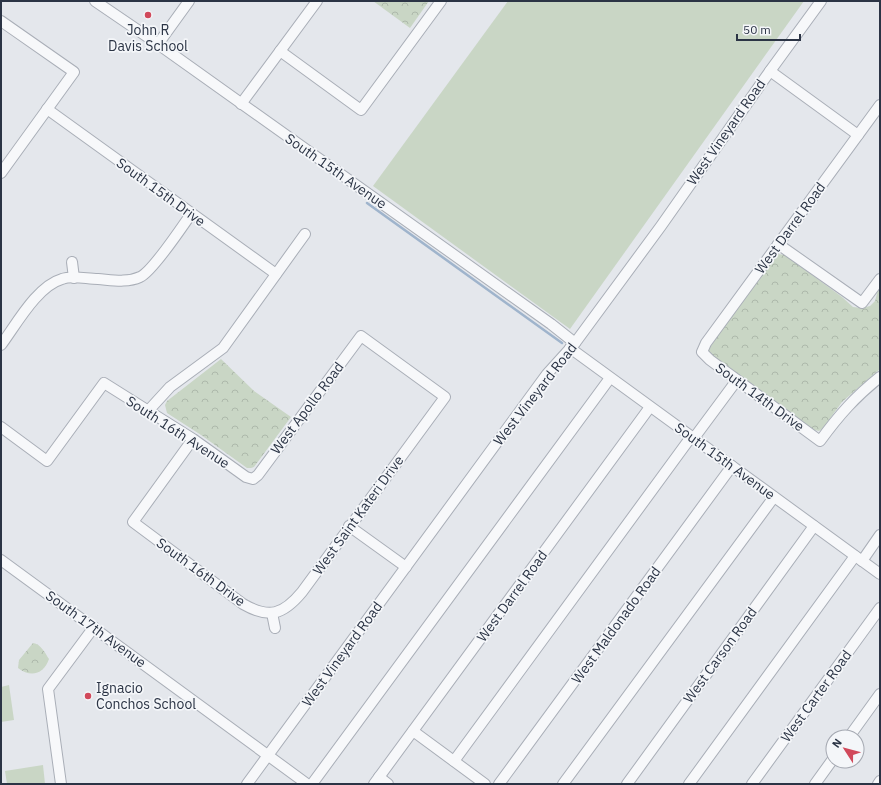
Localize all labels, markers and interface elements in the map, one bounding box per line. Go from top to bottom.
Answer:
marker: John R Davis School [143,10,153,20]
scale bar [737,16,800,42]
place label: John R Davis School [108,21,188,55]
text: 50 m [743,22,771,37]
street label: West Vineyard Road [683,75,769,189]
street label: South 15th Avenue [282,129,390,213]
street label: South 15th Drive [113,154,209,230]
street label: West Darrel Road [751,179,829,277]
street label: West Vineyard Road [489,339,581,449]
street label: West Apollo Road [267,358,347,458]
street label: South 14th Drive [712,359,808,435]
street label: South 16th Avenue [123,392,233,472]
street label: South 15th Avenue [671,419,779,504]
street label: West Saint Kateri Drive [309,451,408,578]
street label: South 16th Drive [153,534,249,610]
street label: West Darrel Road [473,547,551,645]
street label: West Maldonado Road [567,563,665,687]
street label: South 17th Avenue [42,587,150,672]
street label: West Vineyard Road [298,598,386,710]
street label: West Carson Road [679,603,761,707]
street label: West Carter Road [777,646,855,746]
place label: Ignacio Conchos School [96,679,196,713]
marker: Ignacio Conchos School [83,691,93,701]
north arrow [825,729,865,769]
text: N [829,736,845,750]

